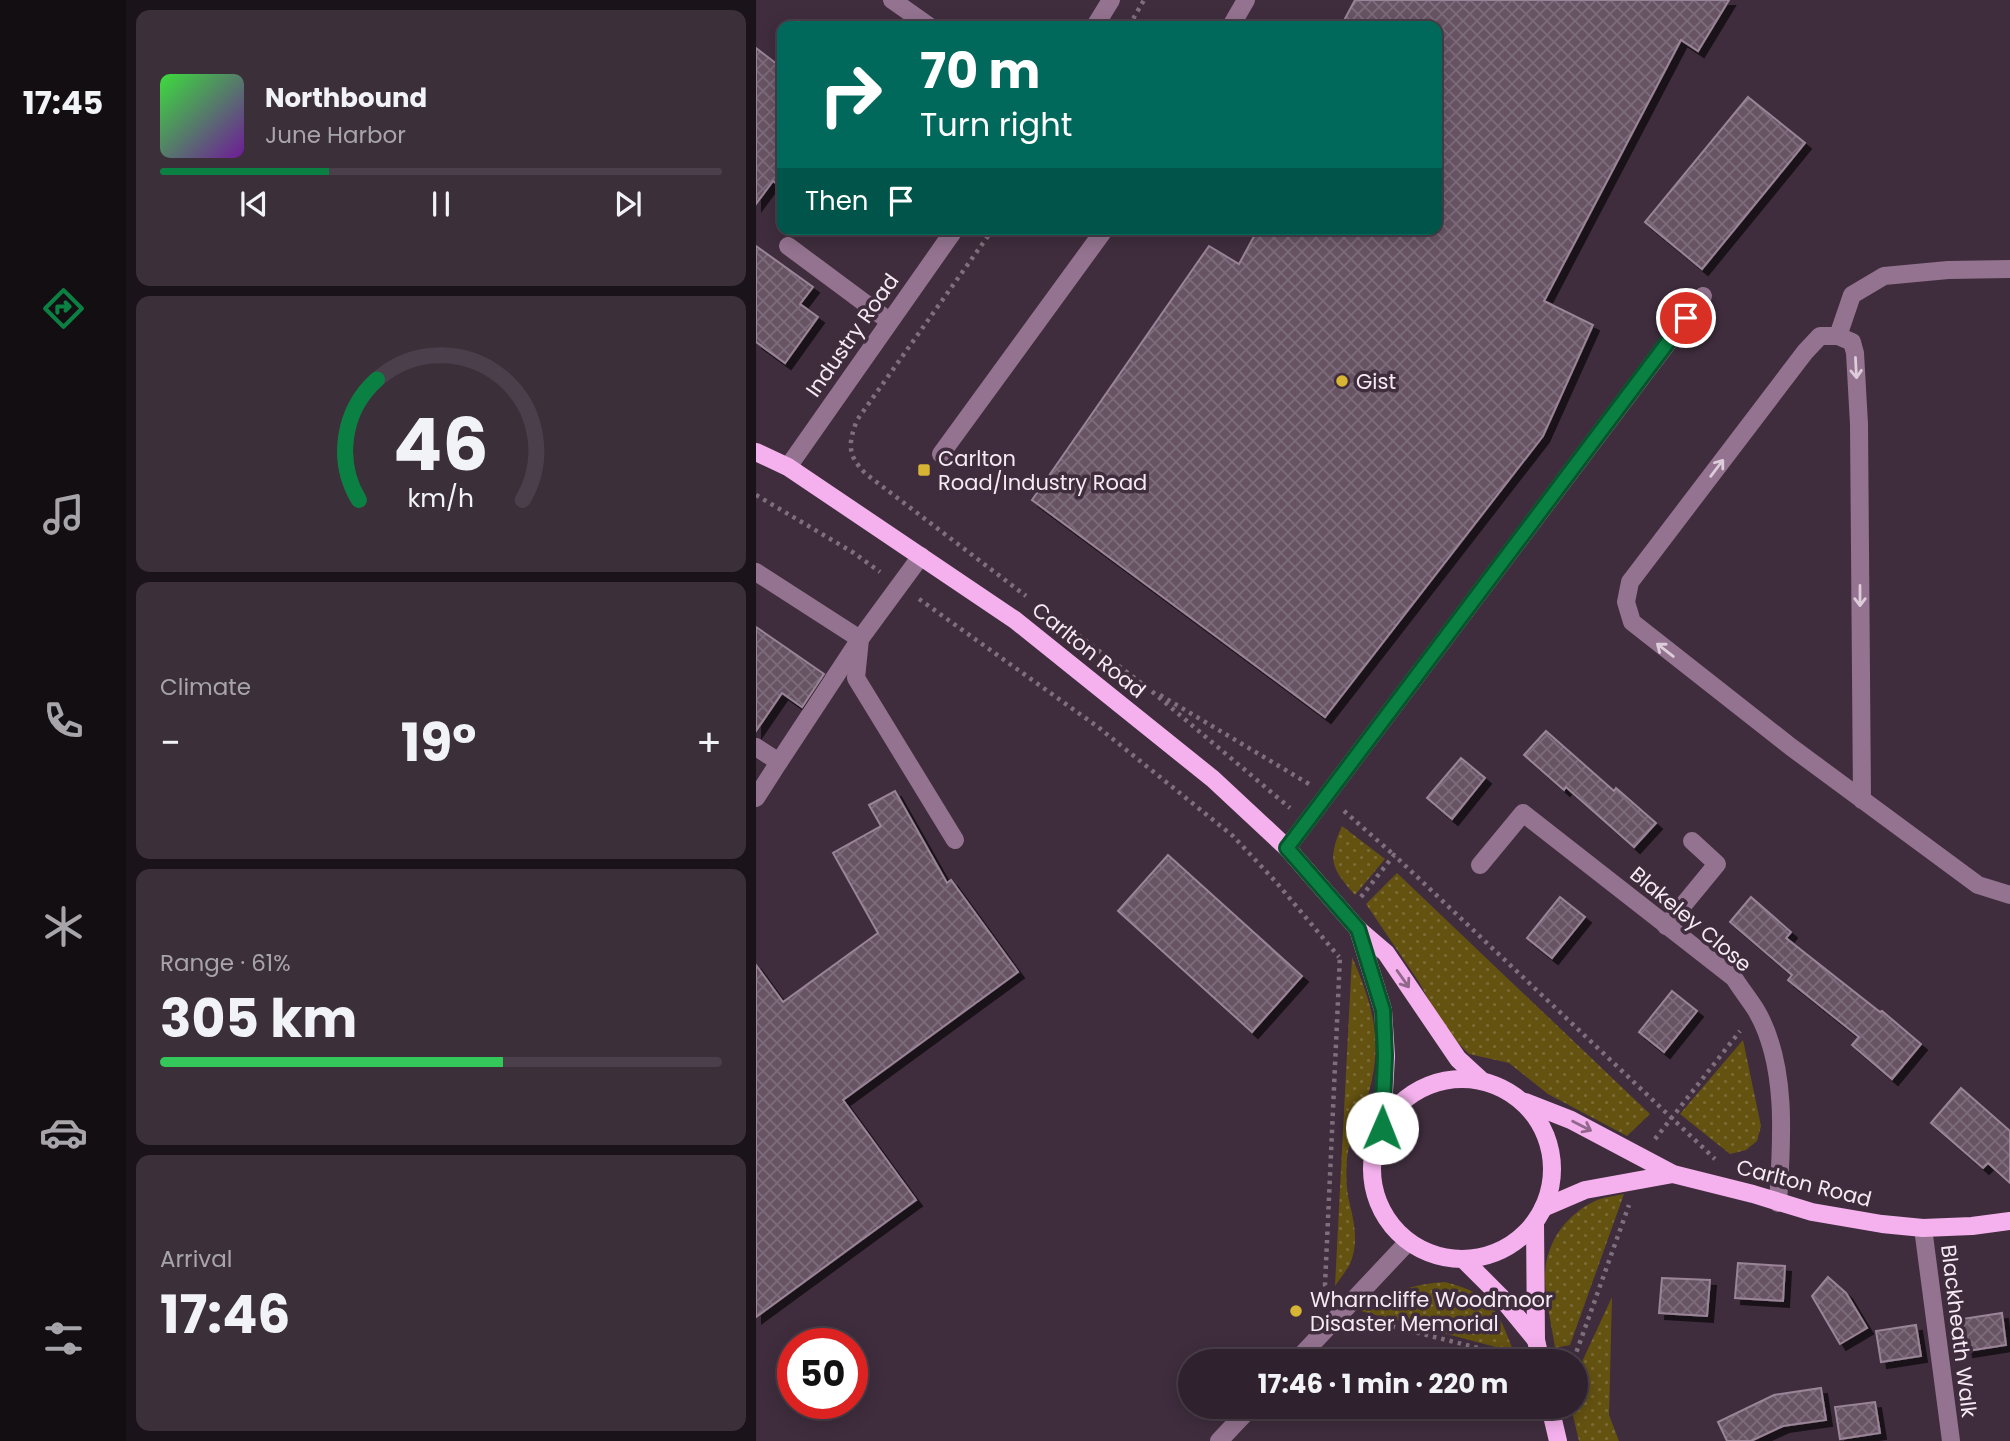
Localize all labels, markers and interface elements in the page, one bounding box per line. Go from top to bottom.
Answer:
text: 70 m [920,37,1040,105]
icon: right [805,49,896,140]
text: 17:45 [23,80,103,125]
text: Northbound [265,80,427,116]
text: Turn right [920,102,1072,147]
text: June Harbor [265,119,406,151]
icon: arrive [882,182,920,220]
text: Then [805,183,868,219]
icon: previous [235,185,273,223]
icon: pause [422,185,460,223]
icon: next [609,185,647,223]
street label: Industry Road [799,267,905,403]
icon: directions [39,284,88,333]
pin [1656,288,1716,348]
icon: arrive [1667,299,1705,337]
one-way arrow [1850,357,1863,379]
place label: Gist [1356,367,1396,396]
marker: Gist [1334,373,1350,389]
text: 46 [393,395,489,496]
place label: Carlton Road/Industry Road [938,444,1147,497]
one-way arrow [1709,459,1724,477]
marker: Carlton Road/Industry Road [916,462,932,478]
text: km/h [408,481,474,516]
icon: music [39,490,88,539]
one-way arrow [1853,584,1867,607]
street label: Carlton Road [1026,595,1152,705]
one-way arrow [1656,642,1674,657]
text: Climate [160,671,251,703]
icon: phone [39,696,88,745]
text: 19° [401,706,476,779]
text: − [160,716,181,769]
text: + [696,716,722,769]
street label: Blakeley Close [1624,860,1758,978]
icon: climate [39,902,88,951]
text: Range · 61% [160,947,291,979]
one-way arrow [1396,969,1410,988]
text: 305 km [160,982,357,1055]
position arrow [1345,1091,1419,1165]
icon: car [39,1108,88,1157]
one-way arrow [1571,1120,1592,1133]
street label: Carlton Road [1733,1152,1875,1214]
text: Arrival [160,1243,232,1275]
street label: Blackheath Walk [1934,1243,1984,1419]
text: 17:46 [160,1278,290,1351]
place label: Wharncliffe Woodmoor Disaster Memorial [1310,1285,1553,1338]
marker: Wharncliffe Woodmoor Disaster Memorial [1288,1303,1304,1319]
icon: filters [39,1314,88,1363]
speed limit sign: 50 [777,1328,868,1419]
text: 17:46 · 1 min · 220 m [1258,1366,1508,1402]

